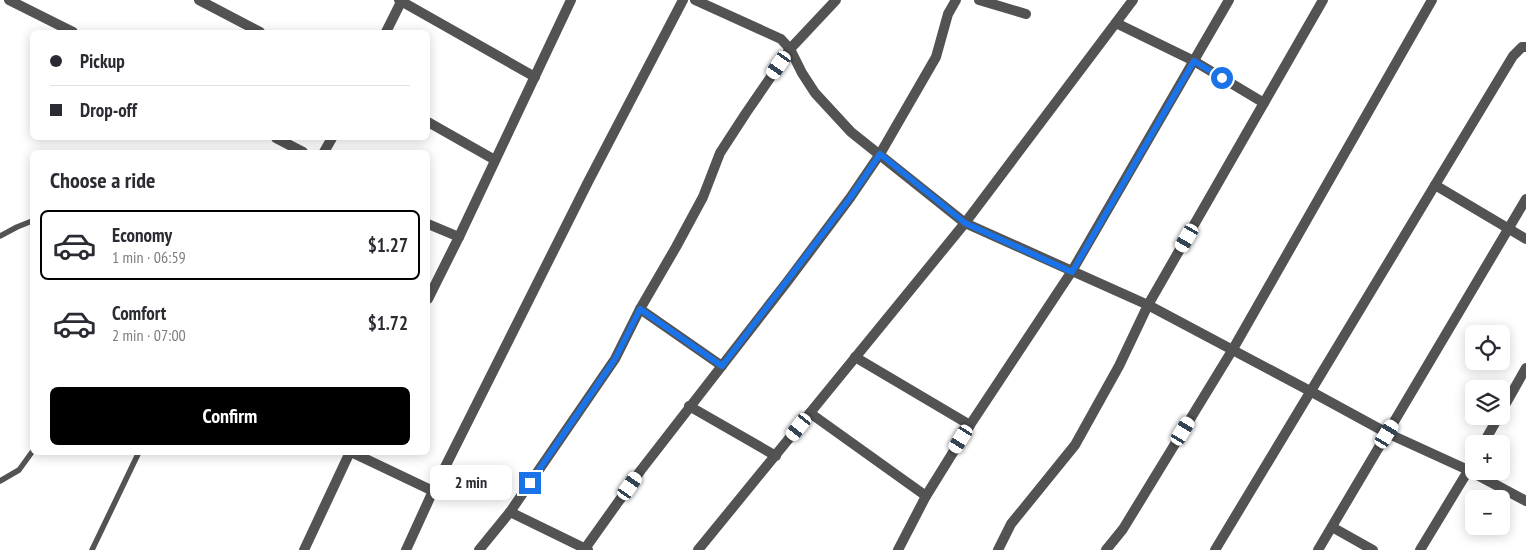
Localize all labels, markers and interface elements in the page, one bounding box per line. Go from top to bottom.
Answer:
car [764,48,793,82]
text: Pickup [80,49,125,73]
route start [1211,67,1233,89]
text: Drop-off [80,98,137,122]
text: Choose a ride [50,166,155,194]
car [1173,221,1200,255]
icon: car [52,223,97,268]
text: Economy [112,223,172,247]
text: $1.27 [368,233,408,257]
text: 1 min · 06:59 [112,247,186,267]
icon: car [52,301,97,346]
text: Comfort [112,301,166,325]
text: $1.72 [368,311,408,335]
text: 2 min · 07:00 [112,325,186,345]
map controls [1465,325,1510,535]
button: locate [1465,325,1510,370]
button: layers [1465,380,1510,425]
button: Confirm [50,387,410,445]
car [783,411,814,443]
car [1168,414,1197,448]
car [1372,417,1401,451]
car [946,422,975,456]
button: + [1465,435,1510,480]
callout: 2 min [430,466,512,500]
car [615,469,644,503]
text: 2 min [455,472,487,492]
route end [519,472,541,494]
button: − [1465,490,1510,535]

